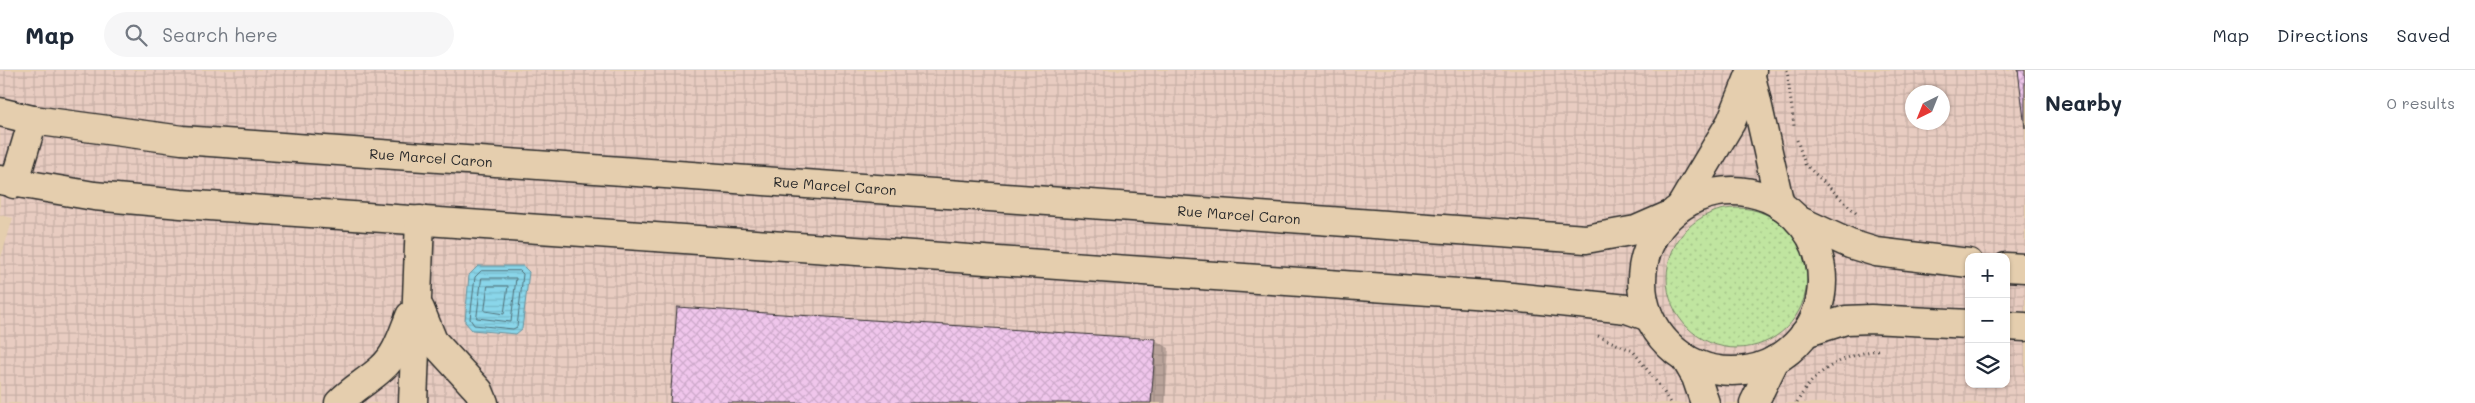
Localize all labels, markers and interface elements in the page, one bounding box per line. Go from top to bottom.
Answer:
search box [104,12,454,57]
text: Map [25,19,74,50]
icon: search [122,21,150,49]
text: Search here [162,22,278,47]
text: Map [2212,23,2249,47]
text: Directions [2277,23,2369,47]
text: Saved [2397,23,2450,47]
north arrow [1905,85,1950,130]
text: Nearby [2045,89,2122,116]
text: 0 results [2387,92,2455,113]
street label: Rue Marcel Caron [369,144,493,171]
street label: Rue Marcel Caron [773,172,897,199]
street label: Rue Marcel Caron [1177,201,1301,228]
map controls [1965,253,2010,388]
button: + [1965,253,2010,298]
button: − [1965,298,2010,343]
button: layers [1965,343,2010,388]

